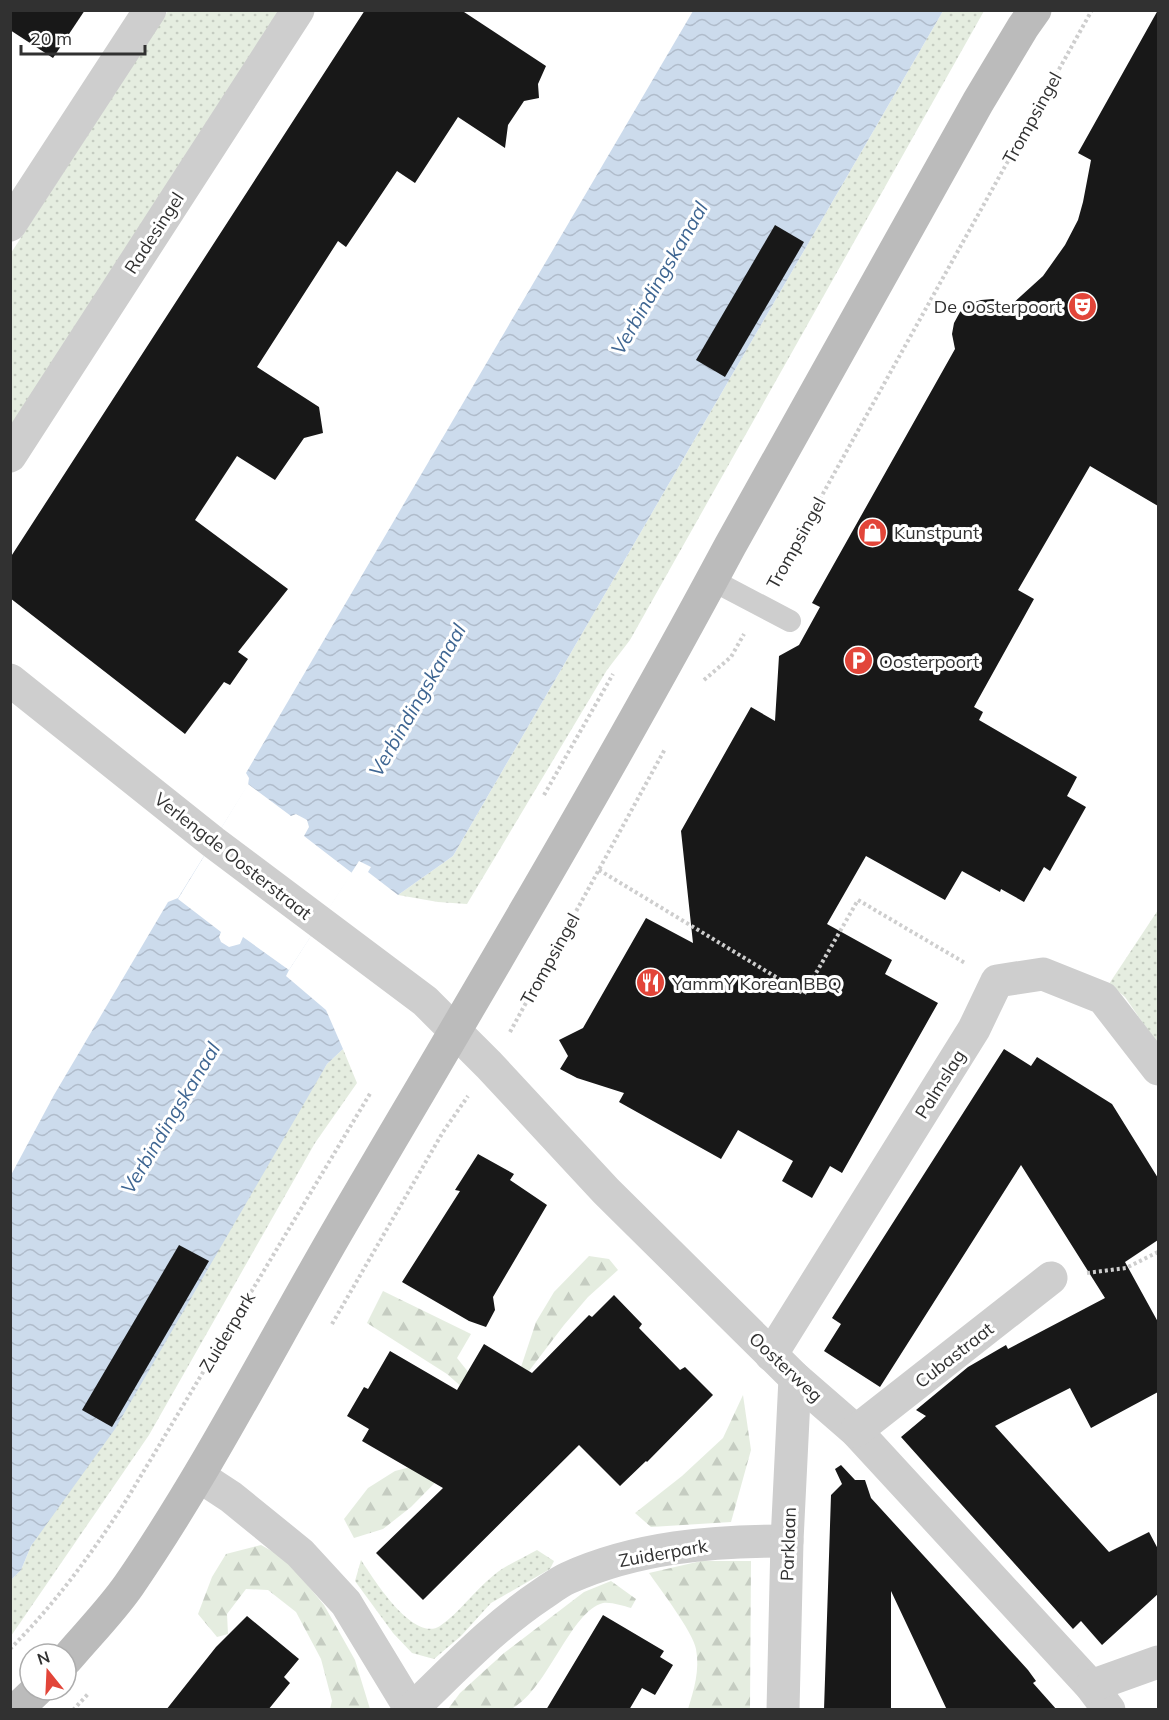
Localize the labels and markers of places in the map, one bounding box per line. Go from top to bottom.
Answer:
theatre icon: De Oosterpoort [1067,290,1099,322]
place label: De Oosterpoort [934,295,1062,318]
shop icon: Kunstpunt [857,516,889,548]
place label: Kunstpunt [894,521,979,544]
parking icon: Oosterpoort [842,645,874,677]
place label: Oosterpoort [879,650,979,673]
restaurant icon: YammY Korean BBQ [635,967,667,999]
place label: YammY Korean BBQ [671,972,842,995]

